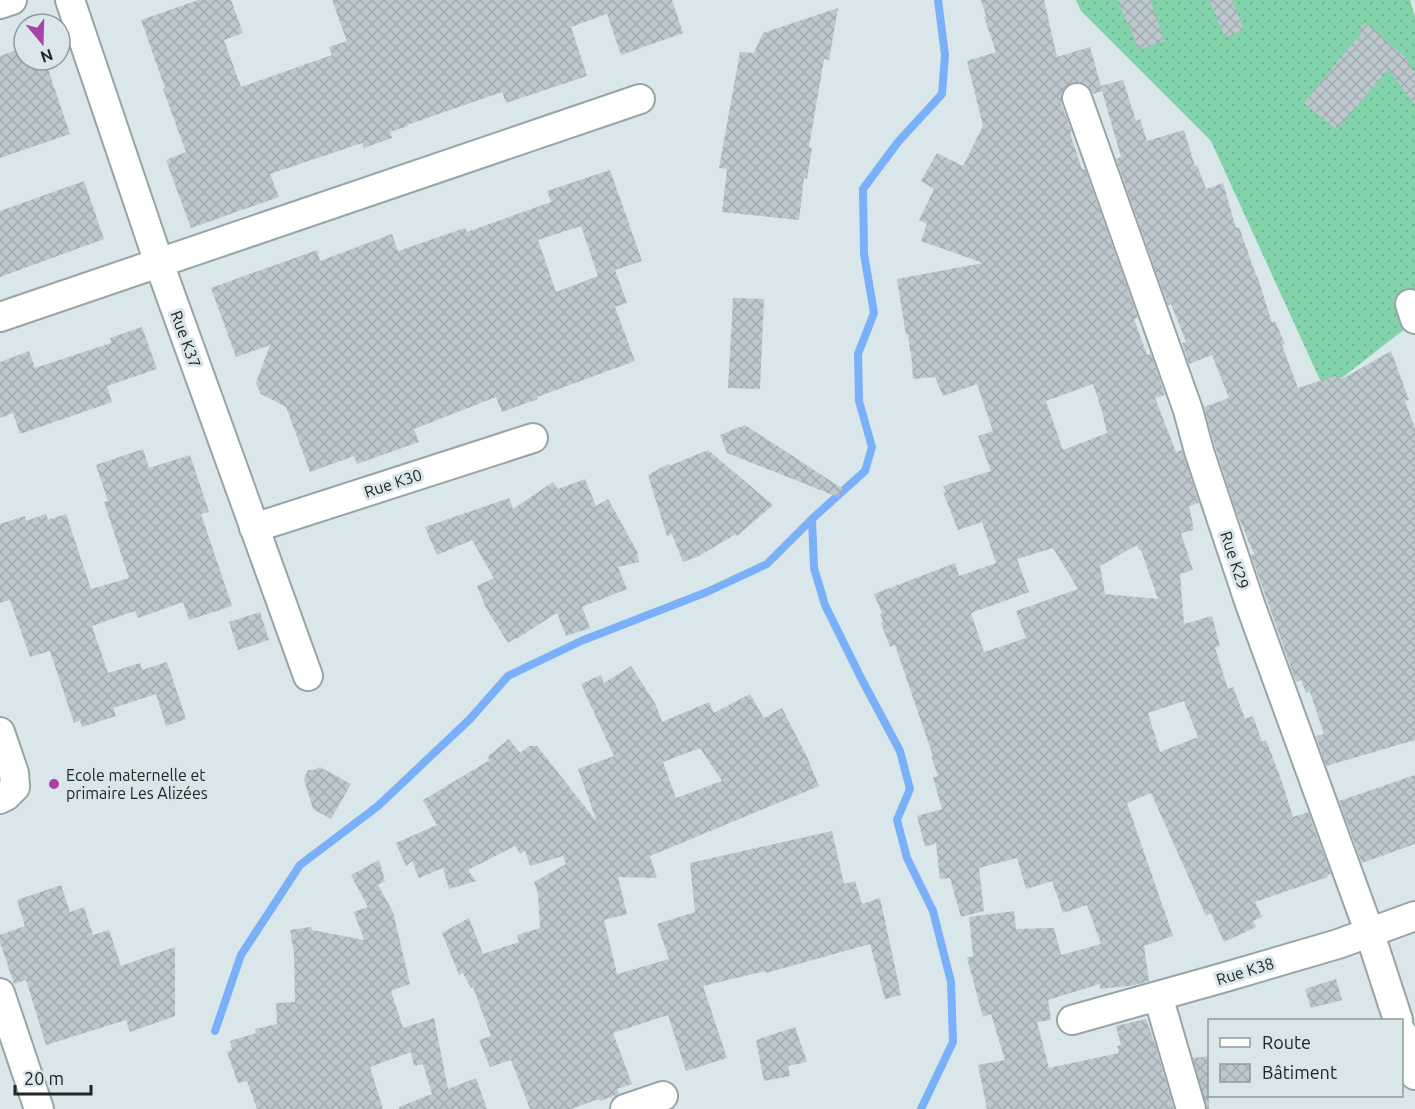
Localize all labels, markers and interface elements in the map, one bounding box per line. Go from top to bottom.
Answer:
north arrow [12,12,72,72]
text: N [38,46,55,67]
street label: Rue K37 [167,308,205,370]
street label: Rue K30 [362,465,424,501]
street label: Rue K29 [1217,529,1253,591]
place label: Ecole maternelle et primaire Les Alizées [66,766,208,802]
marker: Ecole maternelle et primaire Les Alizées [47,777,61,791]
street label: Rue K38 [1214,954,1276,988]
legend [1208,1019,1403,1097]
text: Route [1262,1032,1311,1052]
scale bar [15,1058,92,1096]
text: Bâtiment [1262,1062,1337,1082]
text: 20 m [24,1068,64,1088]

